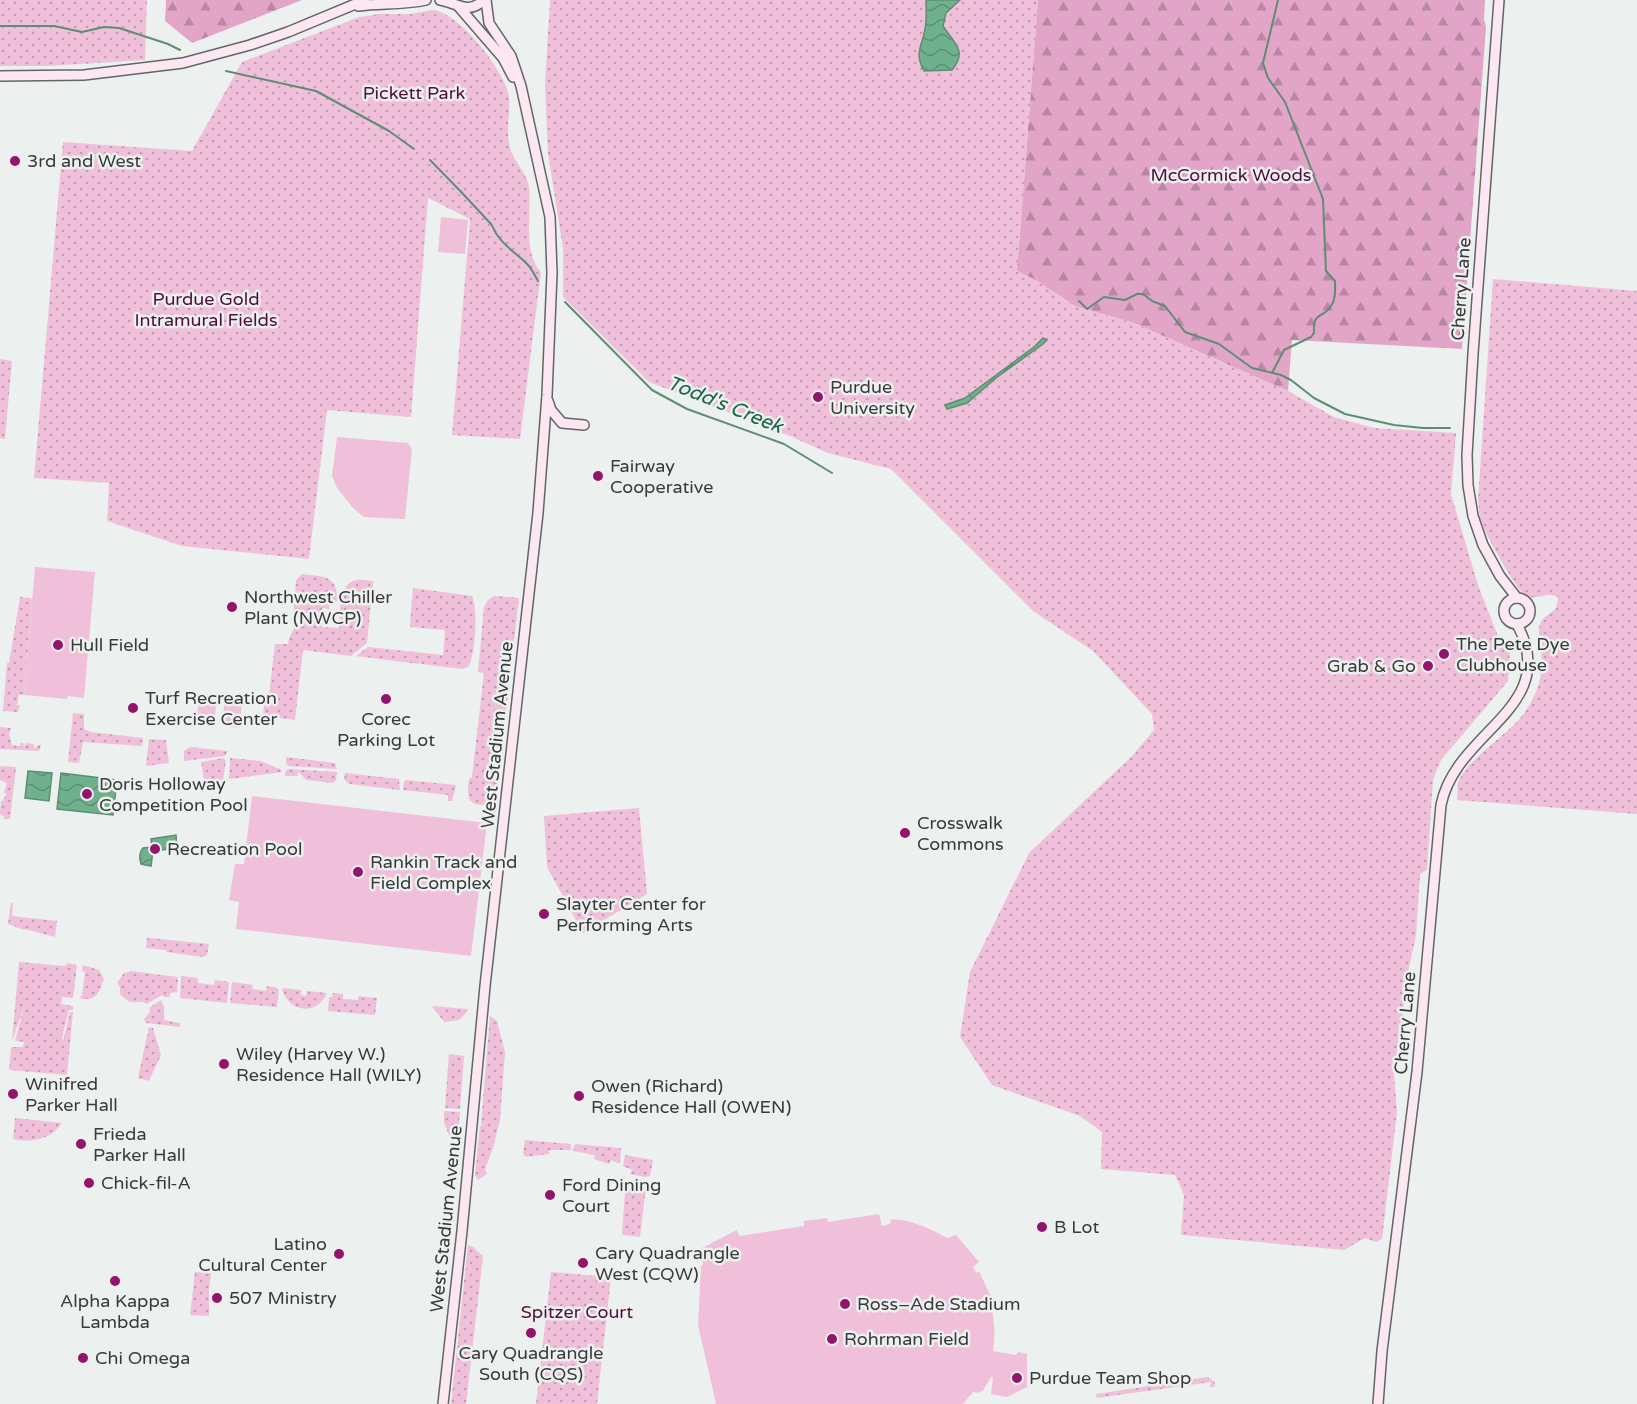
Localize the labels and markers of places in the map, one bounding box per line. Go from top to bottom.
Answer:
place label: 3rd and West [27,150,141,172]
marker: 3rd and West [8,154,22,168]
place label: Purdue University [830,376,915,419]
marker: Purdue University [811,390,825,404]
place label: Fairway Cooperative [610,455,713,498]
marker: Fairway Cooperative [591,469,605,483]
place label: Northwest Chiller Plant (NWCP) [244,586,392,629]
marker: Northwest Chiller Plant (NWCP) [225,600,239,614]
place label: The Pete Dye Clubhouse [1456,633,1570,676]
place label: Hull Field [70,634,149,656]
marker: Hull Field [51,638,65,652]
marker: The Pete Dye Clubhouse [1437,647,1451,661]
place label: Grab & Go [1327,655,1416,677]
marker: Grab & Go [1421,659,1435,673]
place label: Turf Recreation Exercise Center [145,687,277,730]
marker: Corec Parking Lot [379,692,393,706]
marker: Turf Recreation Exercise Center [126,701,140,715]
place label: Corec Parking Lot [337,708,435,751]
place label: Doris Holloway Competition Pool [99,773,248,816]
marker: Doris Holloway Competition Pool [80,787,94,801]
place label: Crosswalk Commons [917,812,1004,855]
marker: Crosswalk Commons [898,826,912,840]
place label: Recreation Pool [167,838,302,860]
marker: Recreation Pool [148,842,162,856]
place label: Rankin Track and Field Complex [370,851,517,894]
marker: Rankin Track and Field Complex [351,865,365,879]
place label: Slayter Center for Performing Arts [556,893,706,936]
marker: Slayter Center for Performing Arts [537,907,551,921]
place label: Wiley (Harvey W.) Residence Hall (WILY) [236,1043,421,1086]
marker: Wiley (Harvey W.) Residence Hall (WILY) [217,1057,231,1071]
place label: Winifred Parker Hall [25,1073,118,1116]
place label: Owen (Richard) Residence Hall (OWEN) [591,1075,791,1118]
marker: Winifred Parker Hall [6,1087,20,1101]
marker: Owen (Richard) Residence Hall (OWEN) [572,1089,586,1103]
place label: Frieda Parker Hall [93,1123,186,1166]
marker: Frieda Parker Hall [74,1137,88,1151]
place label: Chick-fil-A [101,1172,191,1194]
place label: Ford Dining Court [562,1174,661,1217]
marker: Chick-fil-A [82,1176,96,1190]
marker: Ford Dining Court [543,1188,557,1202]
place label: B Lot [1054,1216,1099,1238]
marker: B Lot [1035,1220,1049,1234]
place label: Latino Cultural Center [198,1233,327,1276]
place label: Cary Quadrangle West (CQW) [595,1242,740,1285]
marker: Latino Cultural Center [332,1247,346,1261]
marker: Cary Quadrangle West (CQW) [576,1256,590,1270]
marker: Alpha Kappa Lambda [108,1274,122,1288]
place label: 507 Ministry [229,1287,337,1309]
place label: Alpha Kappa Lambda [60,1290,170,1333]
marker: 507 Ministry [210,1291,224,1305]
place label: Ross–Ade Stadium [857,1293,1021,1315]
marker: Ross–Ade Stadium [838,1297,852,1311]
marker: Cary Quadrangle South (CQS) [524,1326,538,1340]
place label: Rohrman Field [844,1328,969,1350]
marker: Rohrman Field [825,1332,839,1346]
place label: Cary Quadrangle South (CQS) [459,1342,603,1385]
place label: Chi Omega [95,1347,190,1369]
marker: Chi Omega [76,1351,90,1365]
place label: Purdue Team Shop [1029,1367,1191,1389]
marker: Purdue Team Shop [1010,1371,1024,1385]

